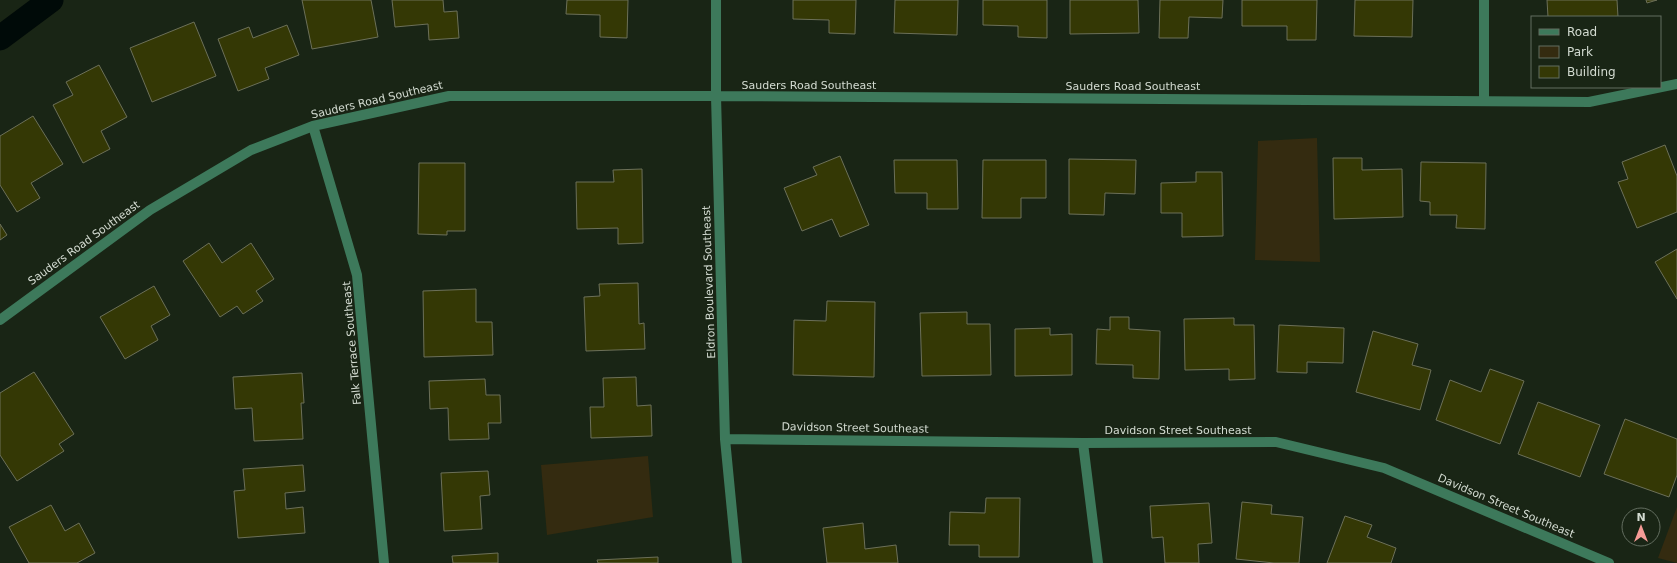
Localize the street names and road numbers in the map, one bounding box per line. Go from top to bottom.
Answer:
street label: Sauders Road Southeast [310,78,445,121]
street label: Sauders Road Southeast [742,79,877,92]
street label: Sauders Road Southeast [1066,80,1201,93]
street label: Sauders Road Southeast [26,198,143,288]
street label: Eldron Boulevard Southeast [700,205,718,359]
street label: Falk Terrace Southeast [340,280,364,405]
street label: Davidson Street Southeast [781,420,929,436]
street label: Davidson Street Southeast [1104,424,1252,437]
street label: Davidson Street Southeast [1436,471,1577,541]

